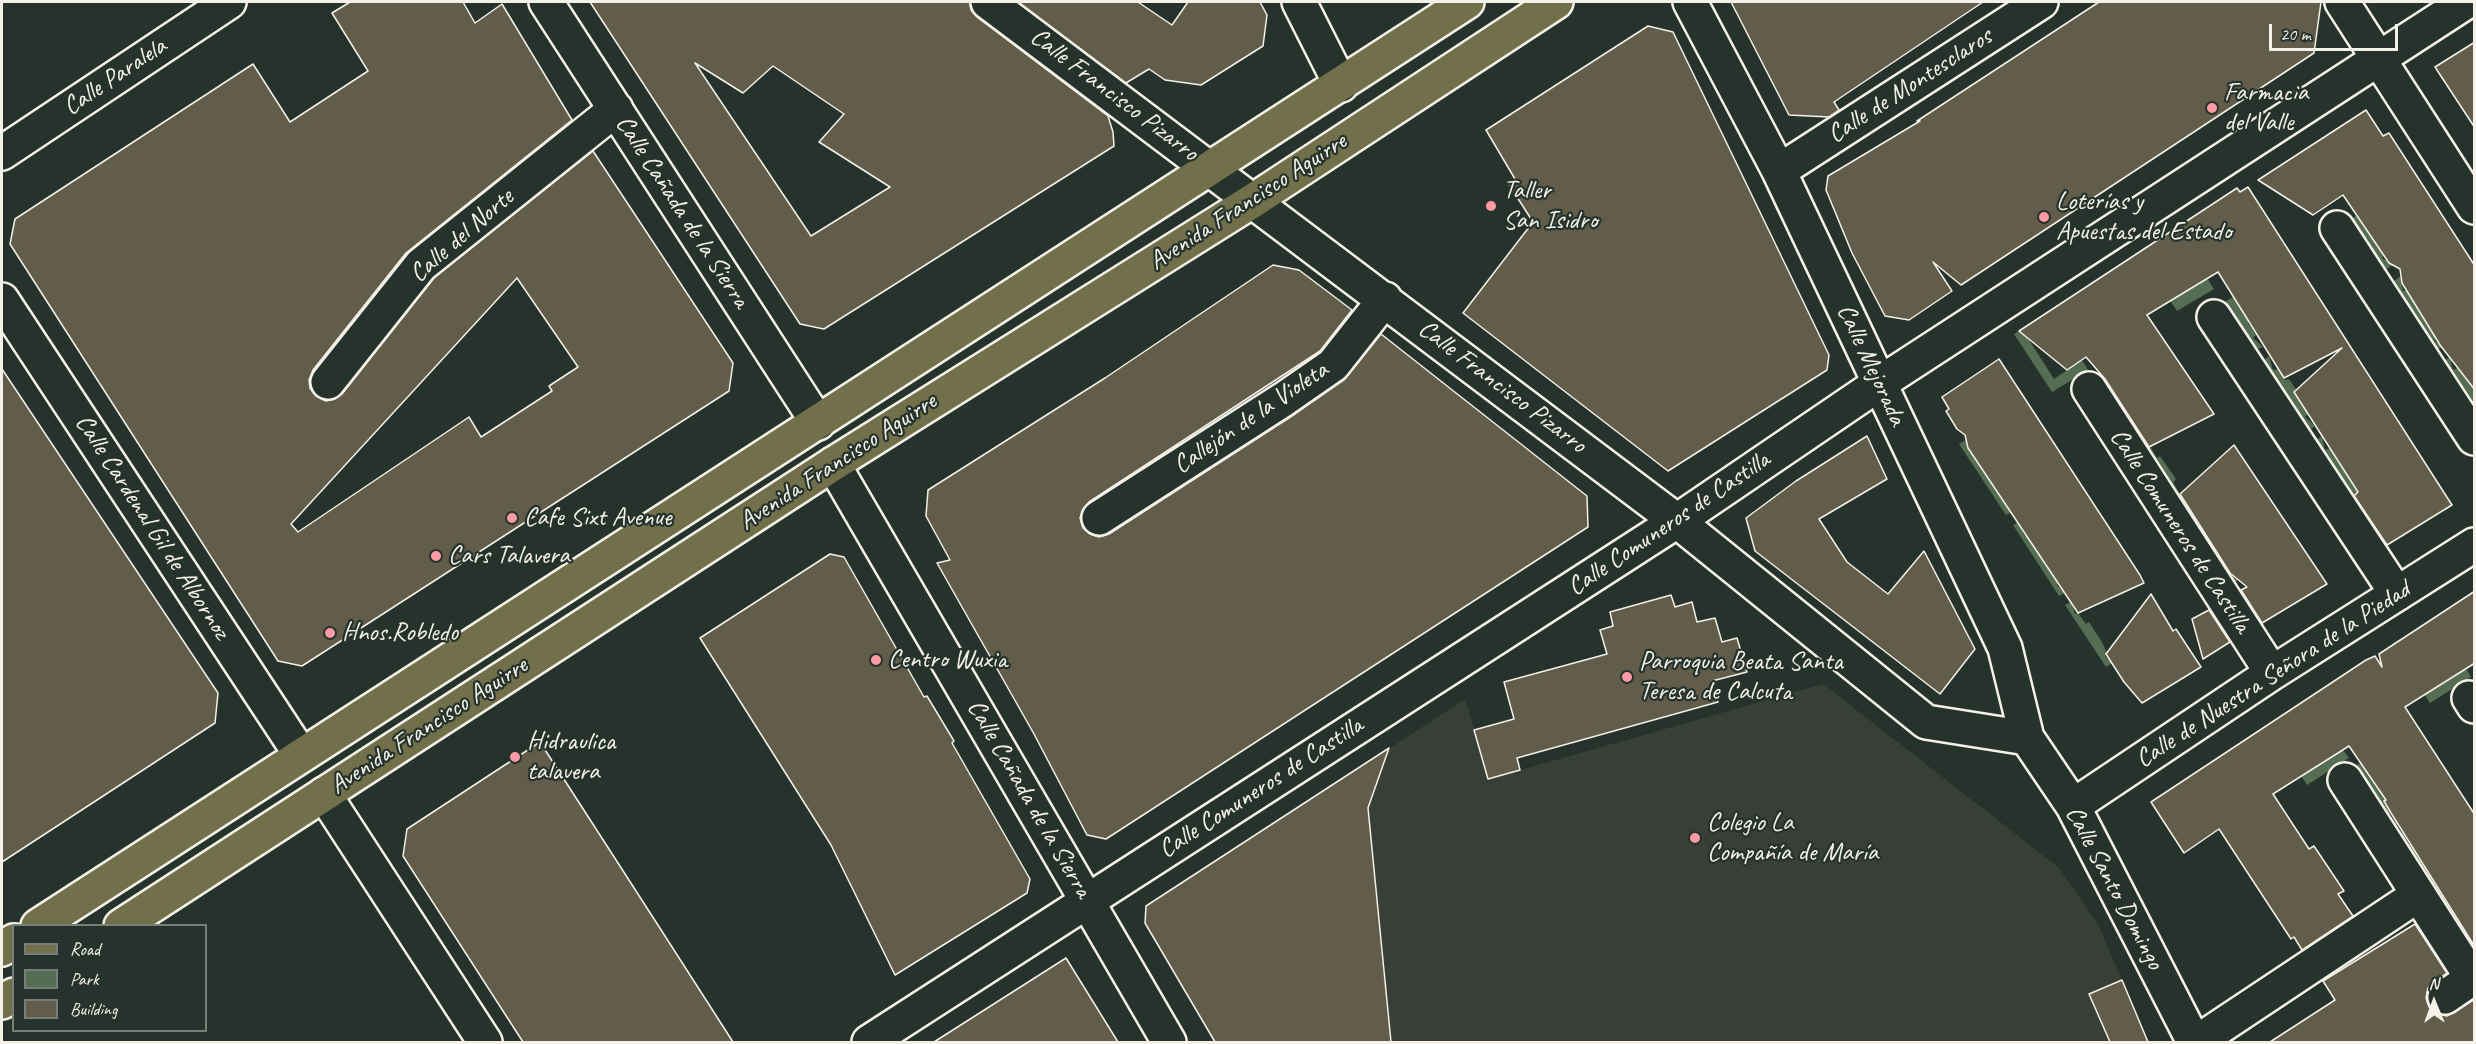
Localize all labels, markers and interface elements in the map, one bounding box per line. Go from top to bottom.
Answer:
scale bar [2272,12,2401,50]
street label: Calle de Montesclaros [1822,21,1998,151]
street label: Calle Francisco Pizarro [1024,22,1204,168]
text: 20 m [2280,23,2311,45]
street label: Calle Paralela [57,31,173,123]
place label: Farmacia del Valle [2224,77,2308,138]
marker: Farmacia del Valle [2205,101,2219,115]
street label: Calle Cañada de la Sierra [608,110,756,314]
street label: Avenida Francisco Aguirre [1143,126,1353,278]
place label: Taller San Isidro [1503,175,1597,236]
street label: Calle del Norte [404,182,520,290]
place label: Loterías y Apuestas del Estado [2056,186,2231,248]
marker: Taller San Isidro [1484,199,1498,213]
marker: Loterías y Apuestas del Estado [2037,210,2051,224]
street label: Calle Mejorada [1829,299,1913,431]
street label: Calle Francisco Pizarro [1412,314,1592,460]
street label: Callejón de la Violeta [1168,355,1334,481]
street label: Avenida Francisco Aguirre [733,386,943,538]
street label: Calle Cardenal Gil de Albornoz [68,409,236,645]
street label: Calle Comuneros de Castilla [2102,423,2258,639]
street label: Calle Comuneros de Castilla [1562,445,1776,603]
place label: Cafe Sixt Avenue [524,502,672,534]
marker: Cafe Sixt Avenue [505,511,519,525]
place label: Cars Talavera [448,540,570,572]
marker: Cars Talavera [429,549,443,563]
street label: Calle de Nuestra Señora de la Piedad [2130,575,2416,775]
place label: Hnos.Robledo [342,617,458,649]
marker: Hnos.Robledo [323,626,337,640]
place label: Centro Wuxia [888,644,1007,676]
place label: Parroquia Beata Santa Teresa de Calcuta [1639,646,1843,708]
street label: Avenida Francisco Aguirre [324,650,534,802]
marker: Centro Wuxia [869,653,883,667]
marker: Parroquia Beata Santa Teresa de Calcuta [1620,670,1634,684]
street label: Calle Cañada de la Sierra [960,694,1098,904]
street label: Calle Comuneros de Castilla [1153,710,1369,866]
place label: Hidraulica talavera [527,726,615,788]
marker: Hidraulica talavera [508,750,522,764]
street label: Calle Santo Domingo [2058,801,2170,975]
place label: Colegio La Compañía de María [1707,807,1878,868]
marker: Colegio La Compañía de María [1688,831,1702,845]
legend [12,924,207,1032]
text: Road [70,938,100,960]
text: Park [70,968,99,990]
north arrow [2404,972,2464,1032]
text: N [2429,974,2439,994]
text: Building [70,998,117,1020]

